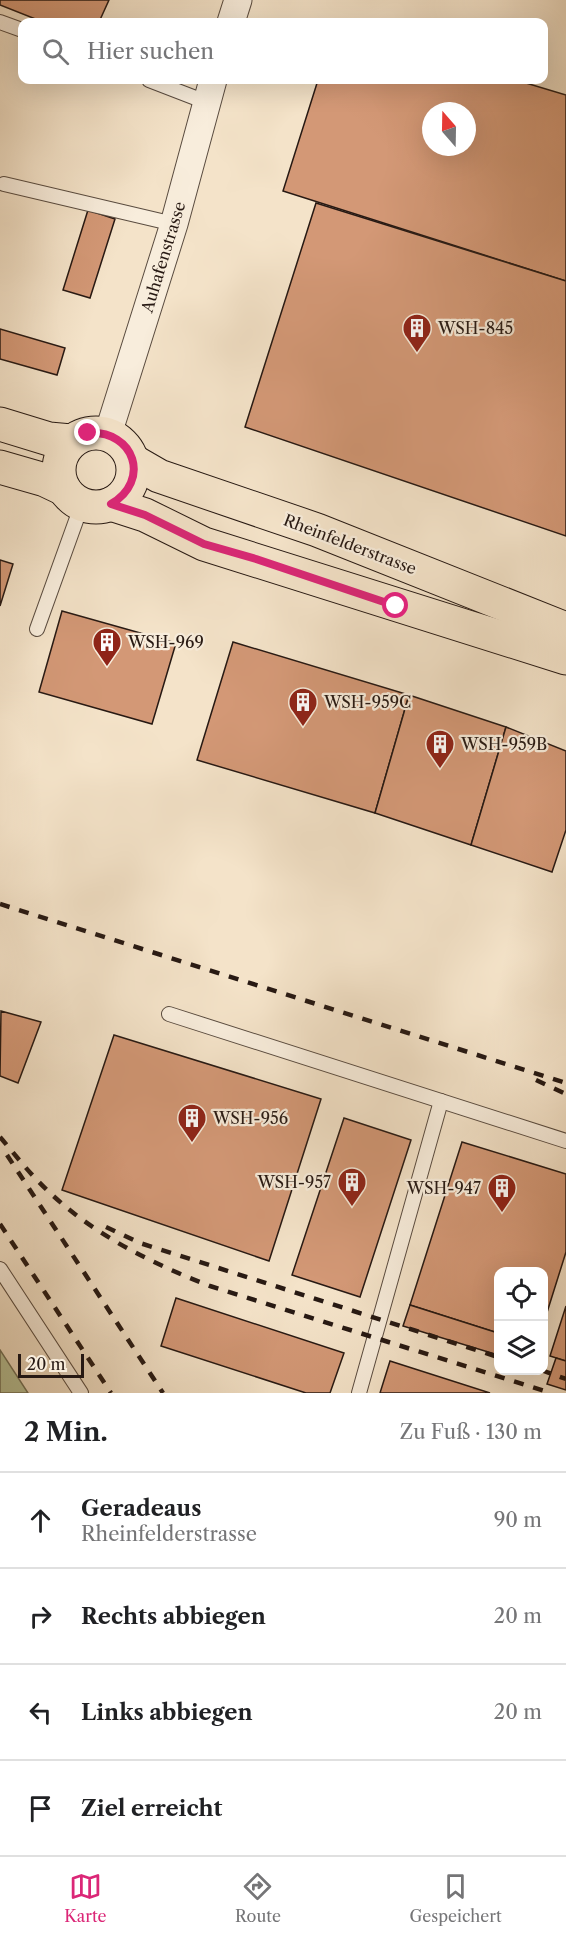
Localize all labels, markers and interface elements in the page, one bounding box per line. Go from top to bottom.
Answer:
search box [18,18,548,84]
icon: search [39,35,72,68]
text: Hier suchen [87,38,214,65]
north arrow [422,102,476,156]
street label: Auhafenstrasse [136,199,189,316]
building icon: WSH-845 [401,312,433,354]
place label: WSH-845 [437,318,513,338]
route end [74,419,100,445]
street label: Rheinfelderstrasse [281,509,419,579]
route start [382,592,408,618]
building icon: WSH-969 [91,626,123,668]
place label: WSH-969 [127,632,204,652]
building icon: WSH-959C [287,686,319,728]
place label: WSH-959C [323,692,411,712]
building icon: WSH-959B [424,728,456,770]
place label: WSH-959B [460,734,547,754]
building icon: WSH-956 [176,1102,208,1144]
place label: WSH-956 [212,1108,288,1128]
building icon: WSH-957 [336,1166,368,1208]
place label: WSH-957 [256,1172,331,1192]
building icon: WSH-947 [486,1172,518,1214]
place label: WSH-947 [406,1178,481,1198]
map controls [494,1267,548,1375]
button: locate [494,1267,548,1321]
button: layers [494,1321,548,1375]
scale bar [18,1351,84,1378]
text: 20 m [27,1354,66,1374]
text: 2 Min. [24,1416,108,1448]
text: Zu Fuß · 130 m [400,1420,542,1444]
text: Geradeaus [81,1495,201,1522]
icon: ahead [24,1504,57,1537]
text: 90 m [494,1508,542,1532]
text: Rheinfelderstrasse [81,1522,257,1546]
icon: right [24,1600,57,1633]
text: Rechts abbiegen [81,1603,266,1630]
text: 20 m [494,1604,542,1628]
icon: left [24,1696,57,1729]
text: Links abbiegen [81,1699,253,1726]
text: 20 m [494,1700,542,1724]
icon: arrive [24,1792,57,1825]
text: Ziel erreicht [81,1795,222,1822]
tab: Karte [64,1870,107,1926]
tab: Route [235,1870,281,1926]
tab: Gespeichert [409,1870,502,1926]

